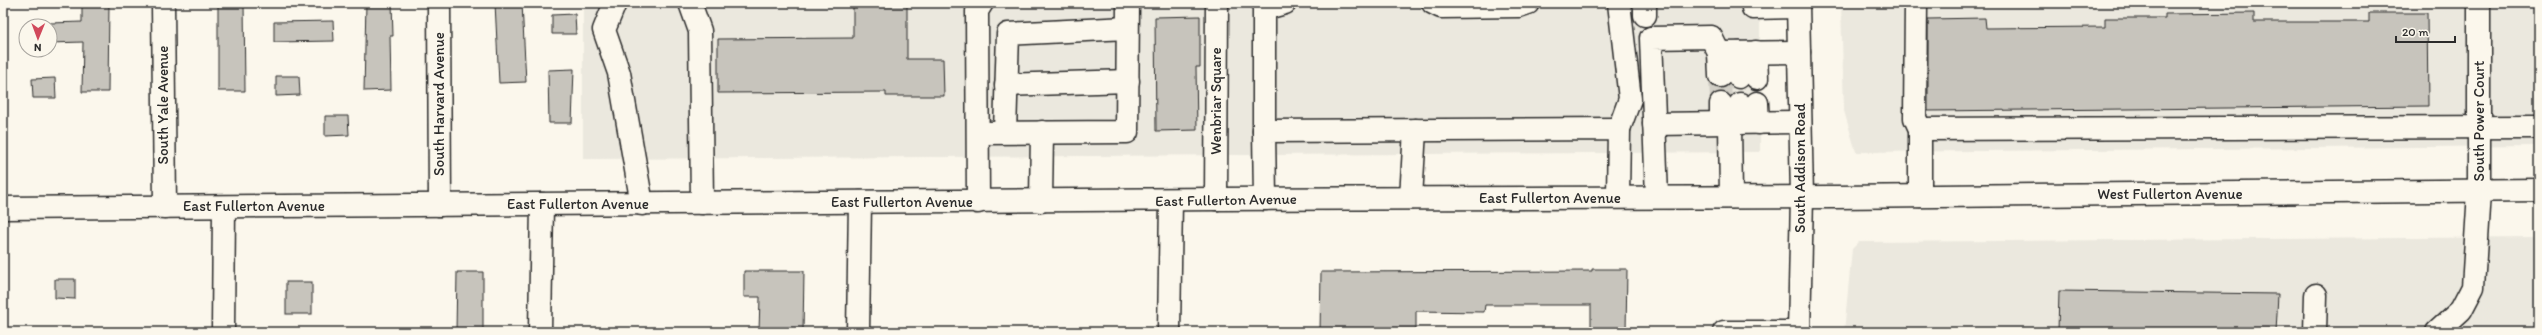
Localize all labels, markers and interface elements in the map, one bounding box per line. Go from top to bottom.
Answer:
north arrow [18,18,58,58]
scale bar [2396,18,2455,44]
text: 20 m [2402,25,2429,39]
street label: South Harvard Avenue [430,32,448,176]
text: N [34,41,42,54]
street label: South Yale Avenue [154,45,172,165]
street label: Wenbriar Square [1207,47,1225,155]
street label: South Power Court [2470,60,2488,181]
street label: South Addison Road [1791,102,1809,233]
street label: West Fullerton Avenue [2097,185,2243,203]
street label: East Fullerton Avenue [1479,189,1621,207]
street label: East Fullerton Avenue [1155,190,1297,210]
street label: East Fullerton Avenue [831,193,973,211]
street label: East Fullerton Avenue [507,195,649,213]
street label: East Fullerton Avenue [183,197,325,215]

